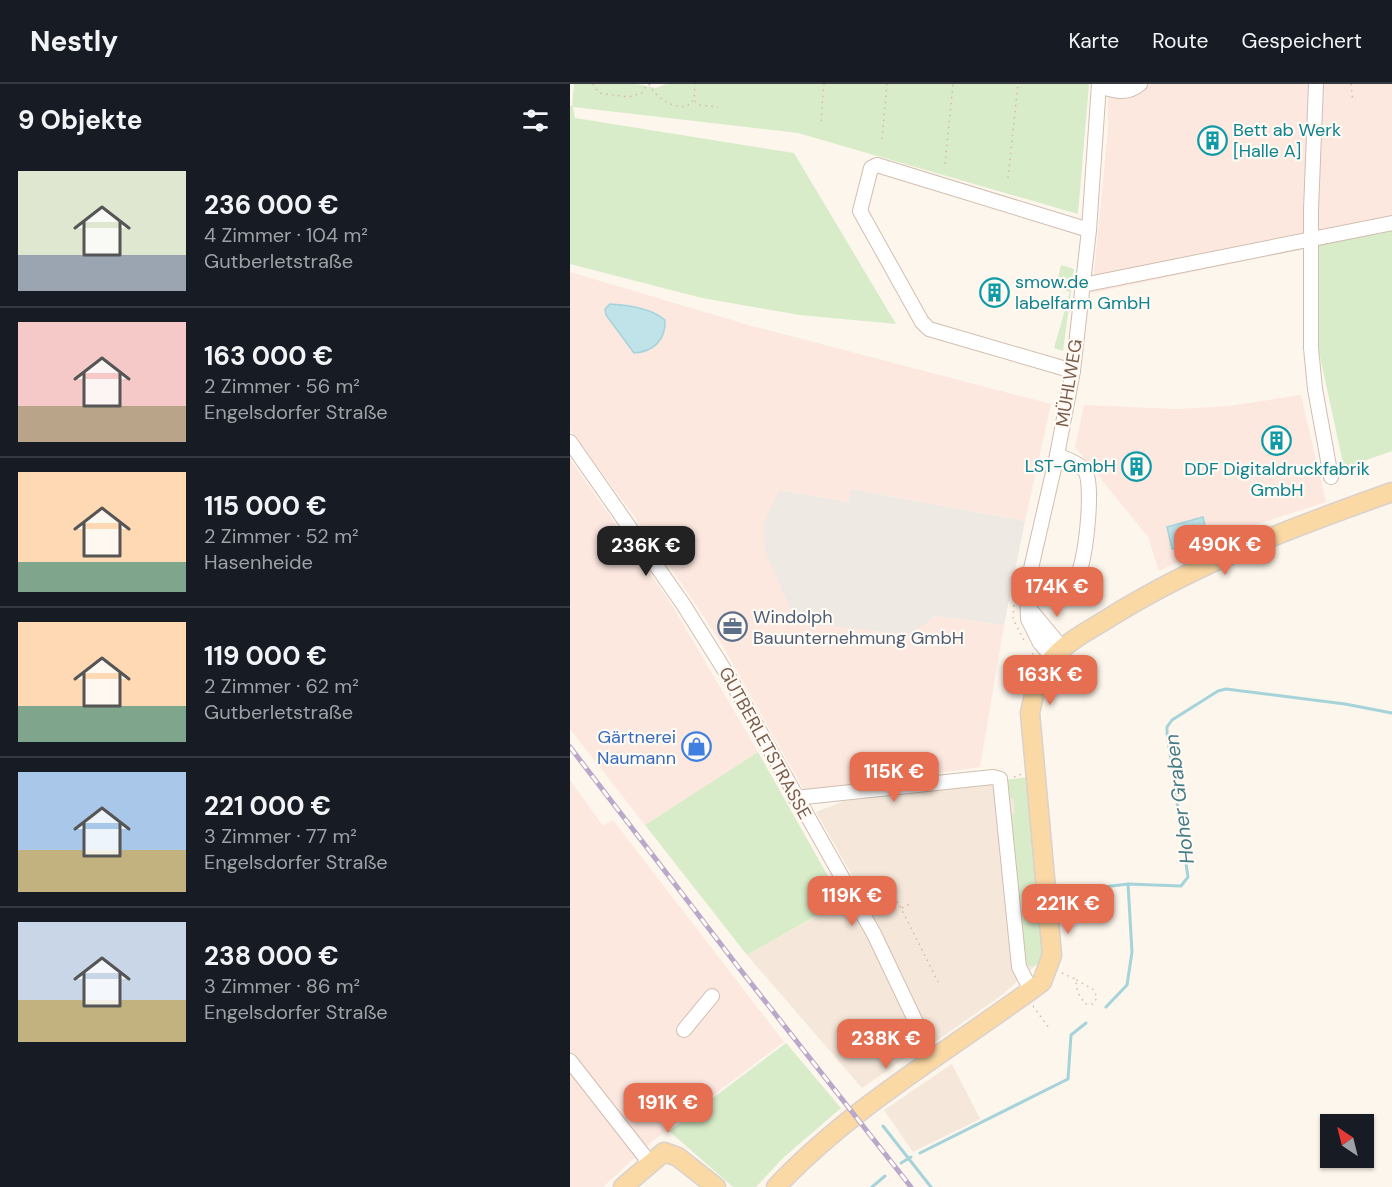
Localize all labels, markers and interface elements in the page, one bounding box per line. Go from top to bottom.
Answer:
text: Nestly [30,23,118,60]
text: Karte [1068,27,1119,55]
text: Route [1152,27,1208,55]
text: Gespeichert [1241,27,1362,55]
text: 9 Objekte [18,103,142,137]
icon: filters [519,104,552,137]
place label: Bett ab Werk [Halle A] [1233,118,1341,163]
building icon: Bett ab Werk [Halle A] [1196,124,1228,156]
text: 236 000 € [204,188,339,222]
icon: home [66,195,138,267]
text: 4 Zimmer · 104 m² [204,222,368,248]
text: Gutberletstraße [204,248,353,274]
place label: smow.de labelfarm GmbH [1015,270,1151,315]
building icon: smow.de labelfarm GmbH [978,276,1010,308]
street label: MÜHLWEG [1050,337,1088,429]
text: 163 000 € [204,339,333,373]
icon: home [66,346,138,418]
text: 2 Zimmer · 56 m² [204,373,360,399]
text: Engelsdorfer Straße [204,399,388,425]
building icon: DDF Digitaldruckfabrik GmbH [1261,424,1293,456]
building icon: LST-GmbH [1121,450,1153,482]
place label: LST-GmbH [1025,454,1116,478]
place label: DDF Digitaldruckfabrik GmbH [1184,457,1370,502]
text: 115 000 € [204,489,327,523]
icon: home [66,496,138,568]
text: 2 Zimmer · 52 m² [204,523,359,549]
pin: 490K € [1176,525,1274,576]
pin: 236K € [597,526,695,577]
text: 490K € [1188,531,1262,557]
text: 236K € [611,532,681,558]
text: Hasenheide [204,549,313,575]
pin: 174K € [1008,567,1106,618]
text: 174K € [1025,573,1089,599]
place label: Windolph Bauunternehmung GmbH [753,605,964,650]
office icon: Windolph Bauunternehmung GmbH [716,611,748,643]
text: 119 000 € [204,639,327,673]
icon: home [66,646,138,718]
pin: 163K € [1001,655,1099,706]
text: 163K € [1017,661,1083,687]
street label: GUTBERLETSTRASSE [713,663,817,823]
text: 2 Zimmer · 62 m² [204,673,359,699]
text: Gutberletstraße [204,699,353,725]
place label: Gärtnerei Naumann [597,725,676,770]
shop icon: Gärtnerei Naumann [681,731,713,763]
water label: Hoher Graben [1158,733,1200,865]
pin: 115K € [845,752,943,803]
text: 115K € [864,758,924,784]
text: 221 000 € [204,789,331,823]
icon: home [66,796,138,868]
text: 3 Zimmer · 77 m² [204,823,357,849]
text: Engelsdorfer Straße [204,849,388,875]
pin: 119K € [803,876,901,927]
text: 119K € [822,882,882,908]
pin: 221K € [1019,884,1117,935]
text: 221K € [1036,890,1100,916]
text: 238 000 € [204,939,339,973]
icon: home [66,946,138,1018]
text: 3 Zimmer · 86 m² [204,973,360,999]
text: Engelsdorfer Straße [204,999,388,1025]
pin: 238K € [837,1019,935,1070]
text: 238K € [851,1025,921,1051]
pin: 191K € [619,1083,717,1134]
text: 191K € [638,1089,698,1115]
north arrow [1320,1114,1374,1168]
map controls [1320,1114,1374,1168]

